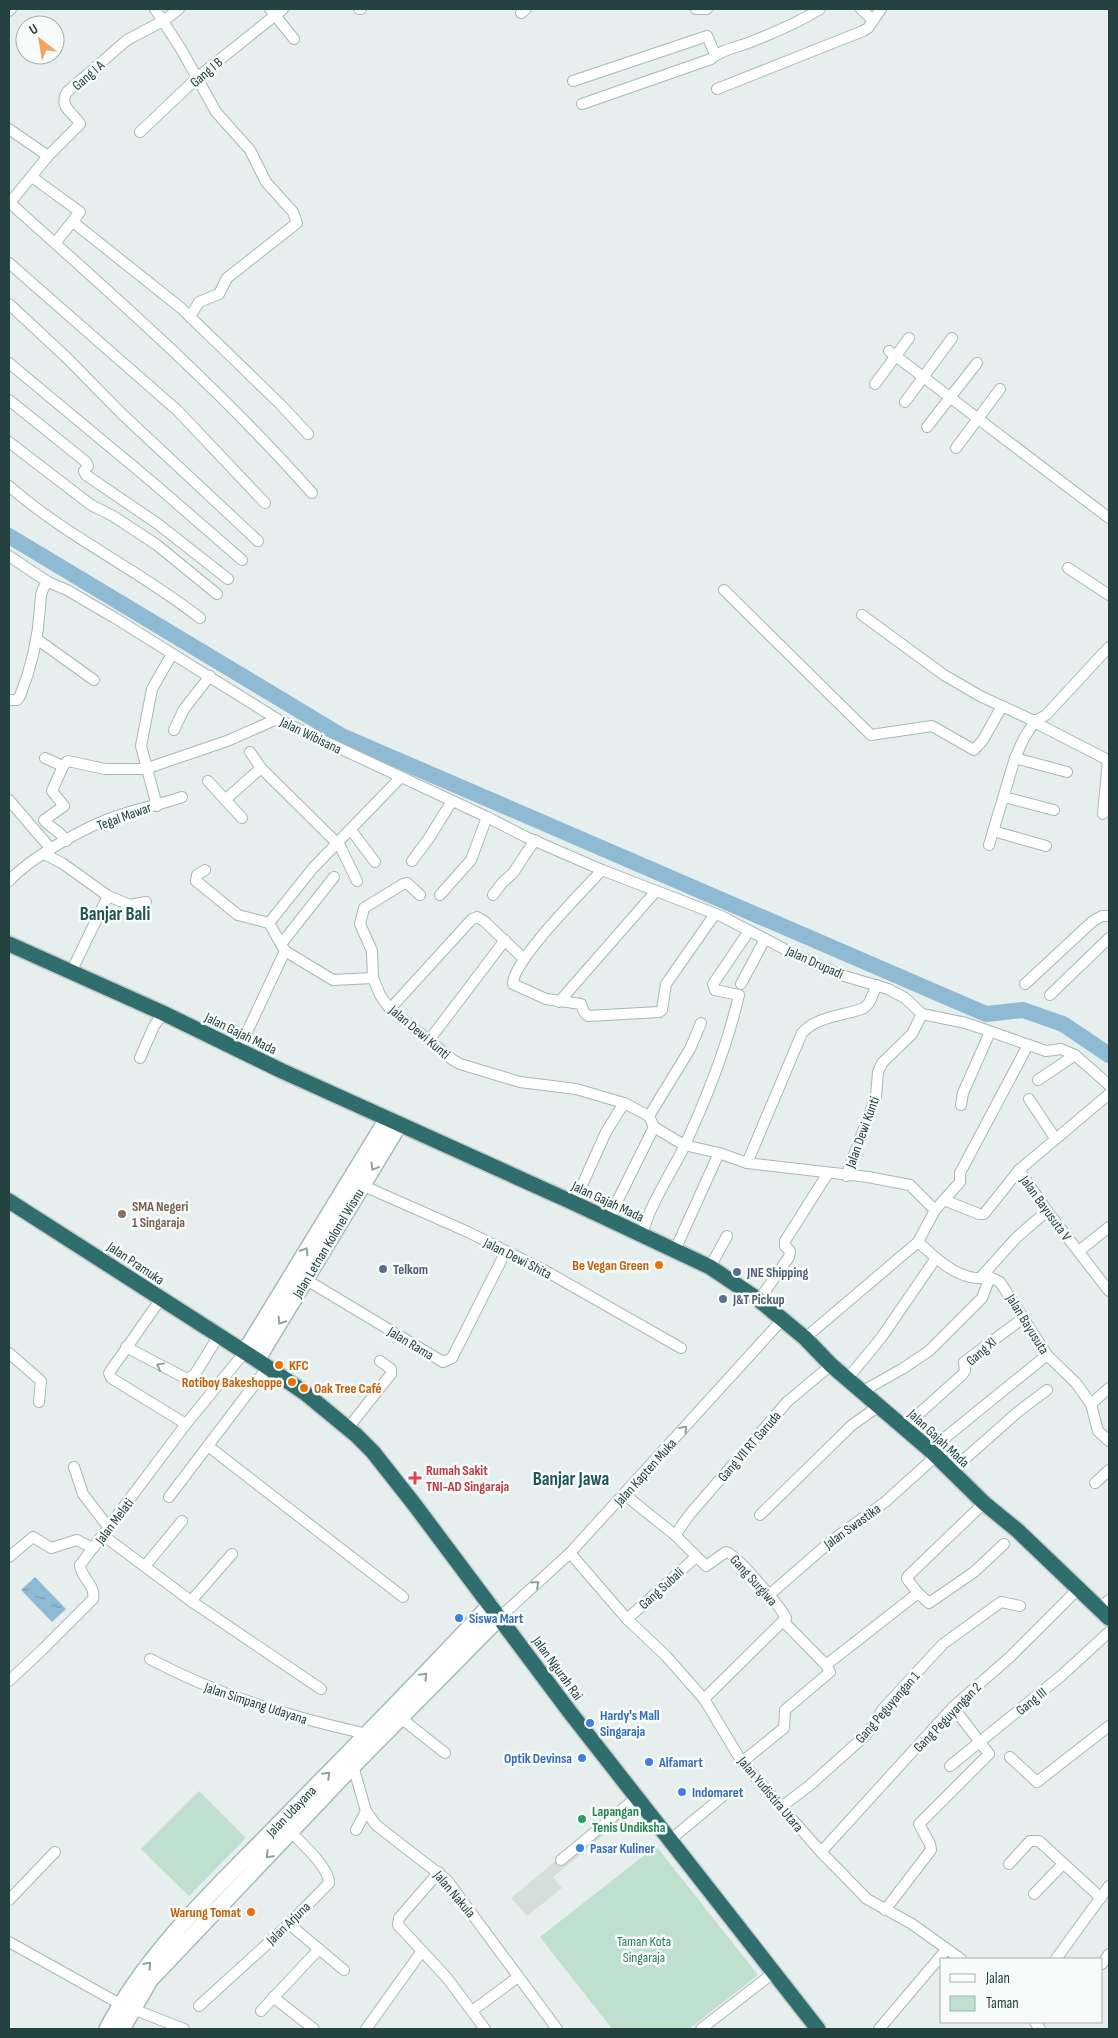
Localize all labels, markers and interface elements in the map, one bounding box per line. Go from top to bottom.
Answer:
north arrow [15,15,65,65]
text: U [26,20,41,38]
street label: Gang I B [187,54,226,91]
street label: Gang I A [69,56,109,94]
street label: Jalan Wibisana [276,713,344,758]
street label: Tegal Mawar [95,799,154,834]
district label: Banjar Bali [80,903,150,926]
street label: Jalan Drupadi [783,942,846,983]
street label: Jalan Dewi Kunti [385,1001,454,1063]
street label: Jalan Gajah Mada [201,1008,279,1058]
street label: Jalan Dewi Kunti [841,1094,883,1171]
one-way arrow [371,1161,381,1170]
street label: Jalan Bayusuta V [1016,1172,1075,1245]
street label: Jalan Gajah Mada [568,1177,647,1226]
street label: Jalan Letnan Kolonel Wisnu [289,1185,368,1302]
place label: SMA Negeri 1 Singaraja [132,1198,189,1231]
marker: SMA Negeri 1 Singaraja [116,1208,128,1220]
street label: Jalan Dewi Shita [480,1234,555,1283]
street label: Jalan Pramuka [103,1238,167,1289]
one-way arrow [299,1248,308,1257]
place label: Be Vegan Green [572,1257,649,1274]
marker: Be Vegan Green [653,1259,665,1271]
place label: Telkom [393,1261,428,1278]
marker: Telkom [377,1263,389,1275]
place label: JNE Shipping [746,1264,808,1281]
marker: JNE Shipping [731,1266,743,1278]
street label: Jalan Bayusuta [1002,1290,1053,1358]
place label: J&T Pickup [732,1291,785,1308]
marker: J&T Pickup [717,1293,729,1305]
one-way arrow [278,1315,287,1324]
street label: Jalan Rama [384,1323,437,1364]
street label: Gang XI [963,1334,1000,1369]
place label: KFC [289,1357,309,1374]
marker: KFC [273,1359,285,1371]
one-way arrow [156,1362,165,1372]
place label: Rotiboy Bakeshoppe [182,1374,282,1391]
marker: Rotiboy Bakeshoppe [286,1376,298,1388]
place label: Oak Tree Café [314,1380,382,1397]
marker: Oak Tree Café [298,1382,310,1394]
street label: Jalan Gajah Mada [904,1405,973,1471]
street label: Gang VII RT Garuda [714,1408,785,1485]
one-way arrow [678,1425,687,1434]
street label: Jalan Kapten Muka [610,1435,680,1510]
place label: Rumah Sakit TNI-AD Singaraja [426,1462,509,1495]
district label: Banjar Jawa [533,1468,609,1491]
marker: Rumah Sakit TNI-AD Singaraja [408,1471,422,1485]
street label: Jalan Melati [91,1495,137,1548]
street label: Jalan Swastika [820,1500,884,1553]
street label: Gang Surgiwa [726,1551,781,1609]
street label: Gang Subali [635,1564,687,1613]
one-way arrow [530,1581,539,1590]
place label: Siswa Mart [469,1610,524,1627]
marker: Siswa Mart [453,1612,465,1624]
street label: Jalan Ngurah Rai [528,1632,586,1704]
street label: Gang Peguyangan 1 [852,1668,923,1747]
one-way arrow [418,1673,427,1682]
street label: Jalan Simpang Udayana [201,1679,309,1728]
street label: Gang Peguyangan 2 [910,1679,985,1756]
street label: Gang III [1013,1684,1050,1719]
place label: Hardy's Mall Singaraja [600,1707,660,1740]
marker: Hardy's Mall Singaraja [584,1717,596,1729]
place label: Optik Devinsa [504,1750,572,1767]
marker: Optik Devinsa [576,1752,588,1764]
street label: Jalan Yudistira Utara [734,1752,807,1835]
place label: Alfamart [658,1754,703,1771]
marker: Alfamart [643,1756,655,1768]
one-way arrow [321,1772,330,1781]
street label: Jalan Udayana [262,1782,320,1841]
place label: Indomaret [692,1784,744,1801]
marker: Indomaret [676,1786,688,1798]
place label: Lapangan Tenis Undiksha [592,1803,666,1836]
marker: Lapangan Tenis Undiksha [576,1813,588,1825]
place label: Pasar Kuliner [590,1840,655,1857]
marker: Pasar Kuliner [574,1842,586,1854]
one-way arrow [266,1849,275,1858]
street label: Jalan Nakula [429,1867,479,1921]
street label: Jalan Arjuna [262,1898,314,1949]
place label: Warung Tomat [170,1904,241,1921]
marker: Warung Tomat [245,1906,257,1918]
park label: Taman Kota Singaraja [617,1933,671,1966]
legend [940,1958,1103,2023]
one-way arrow [142,1961,151,1970]
text: Jalan [985,1969,1010,1988]
text: Taman [986,1994,1019,2013]

